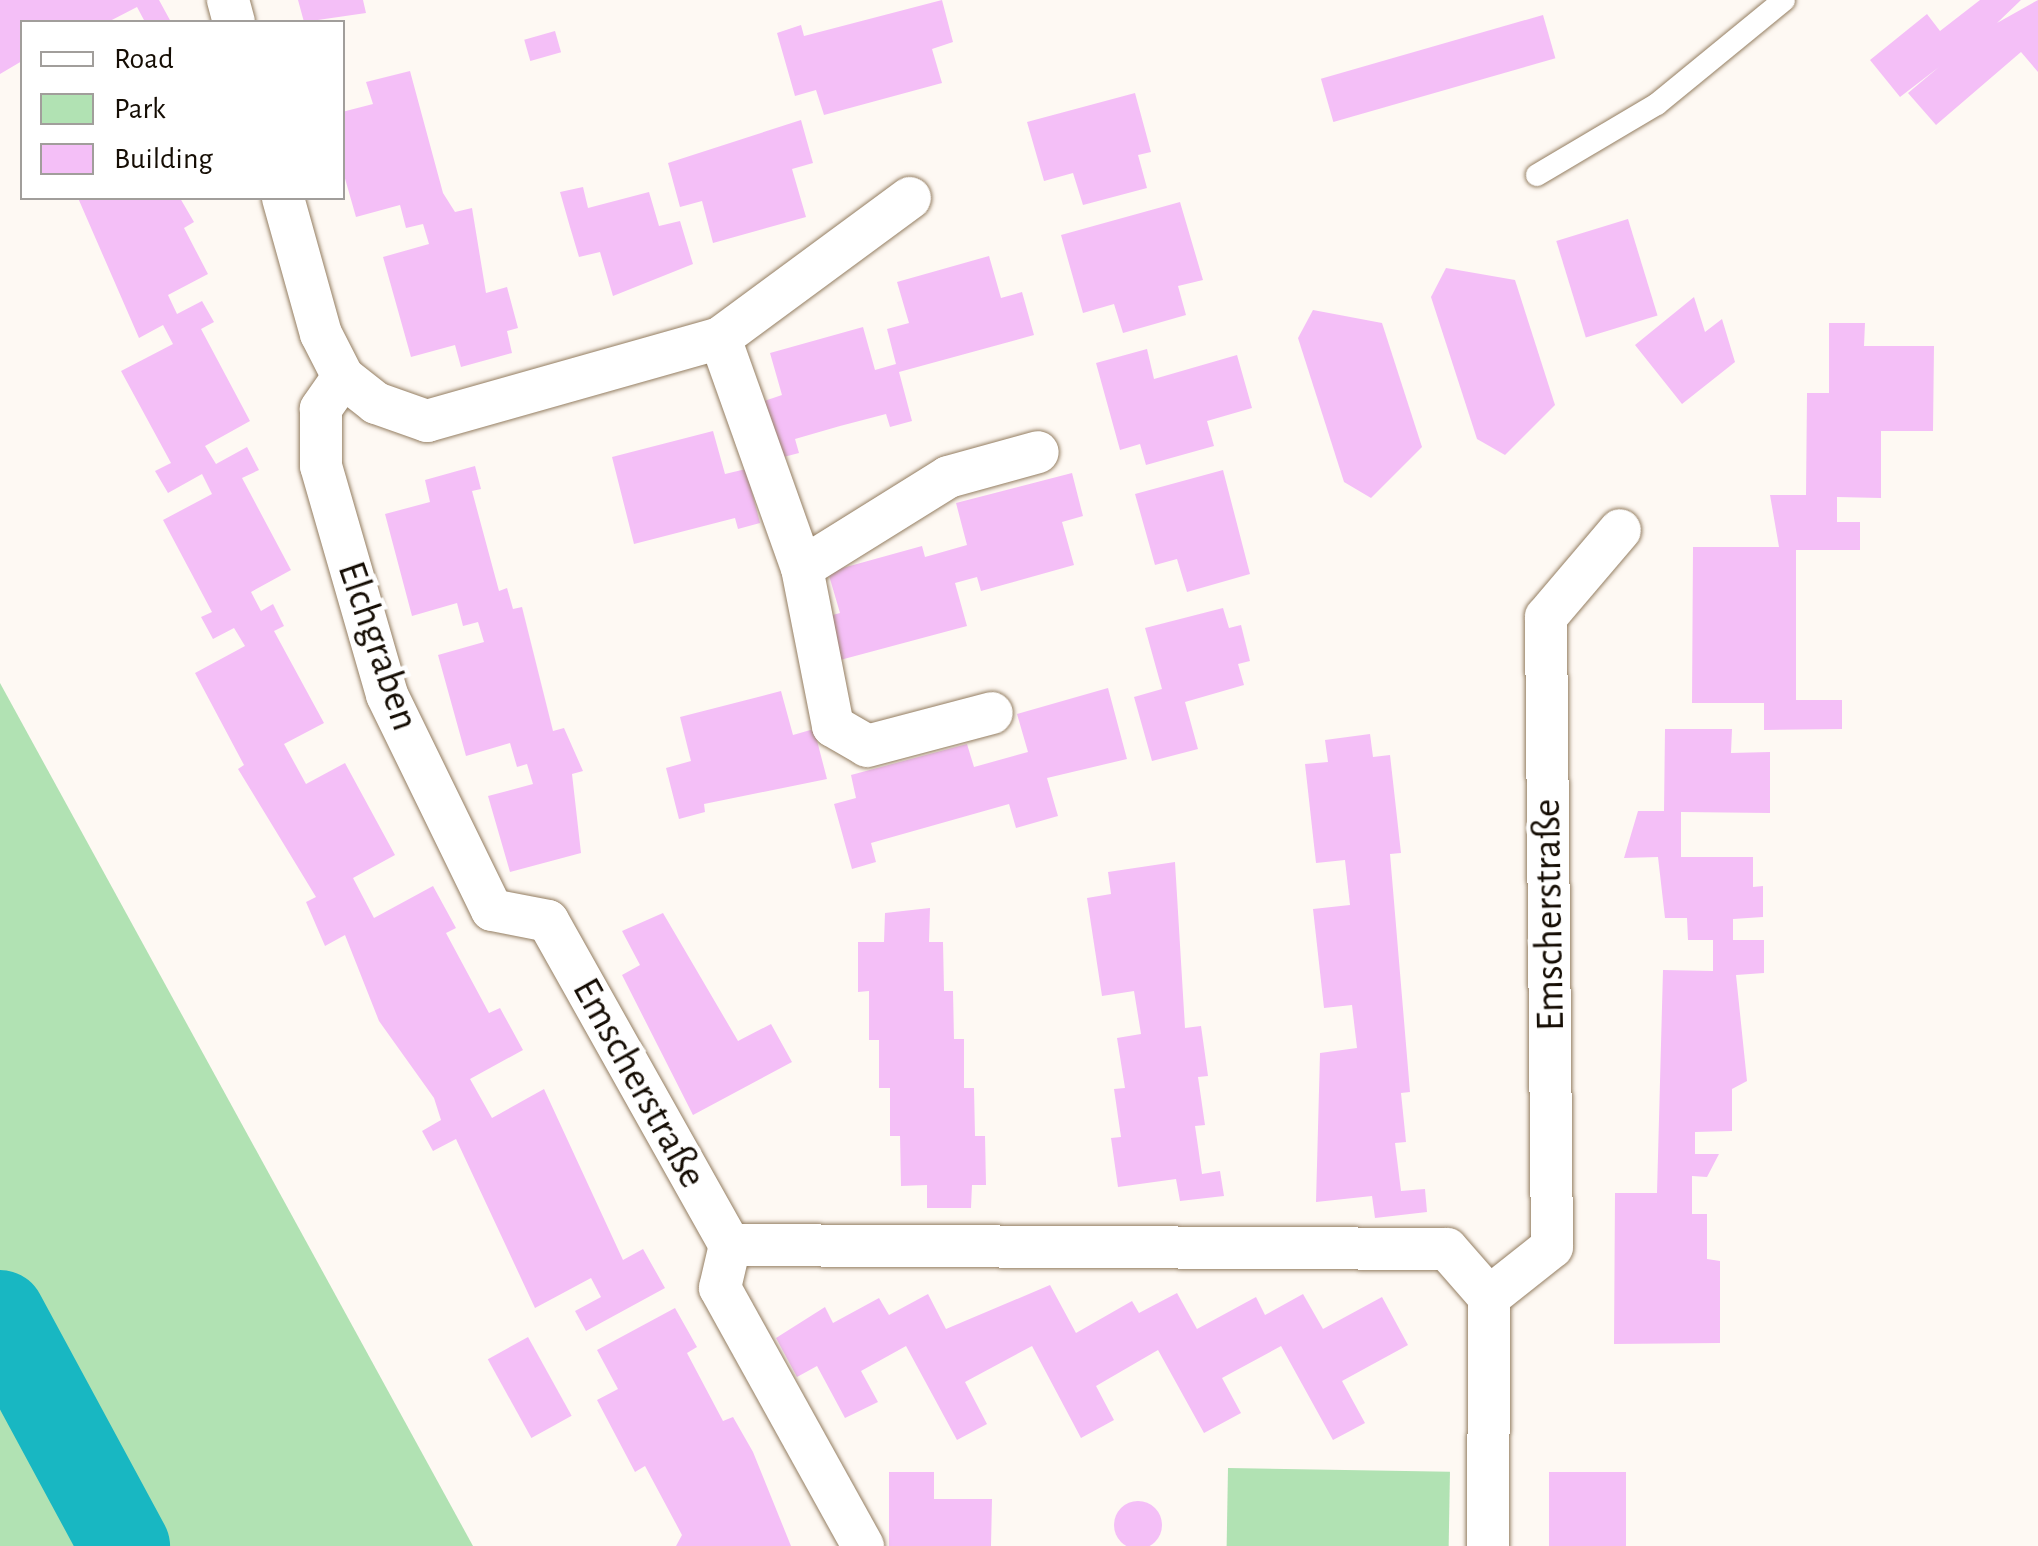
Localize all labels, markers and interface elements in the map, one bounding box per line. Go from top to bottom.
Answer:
legend [20,20,345,200]
text: Road [114,44,174,74]
text: Park [114,94,166,124]
text: Building [114,144,213,174]
street label: Elchgraben [327,555,429,737]
street label: Emscherstraße [1523,798,1575,1032]
street label: Emscherstraße [562,970,716,1196]

